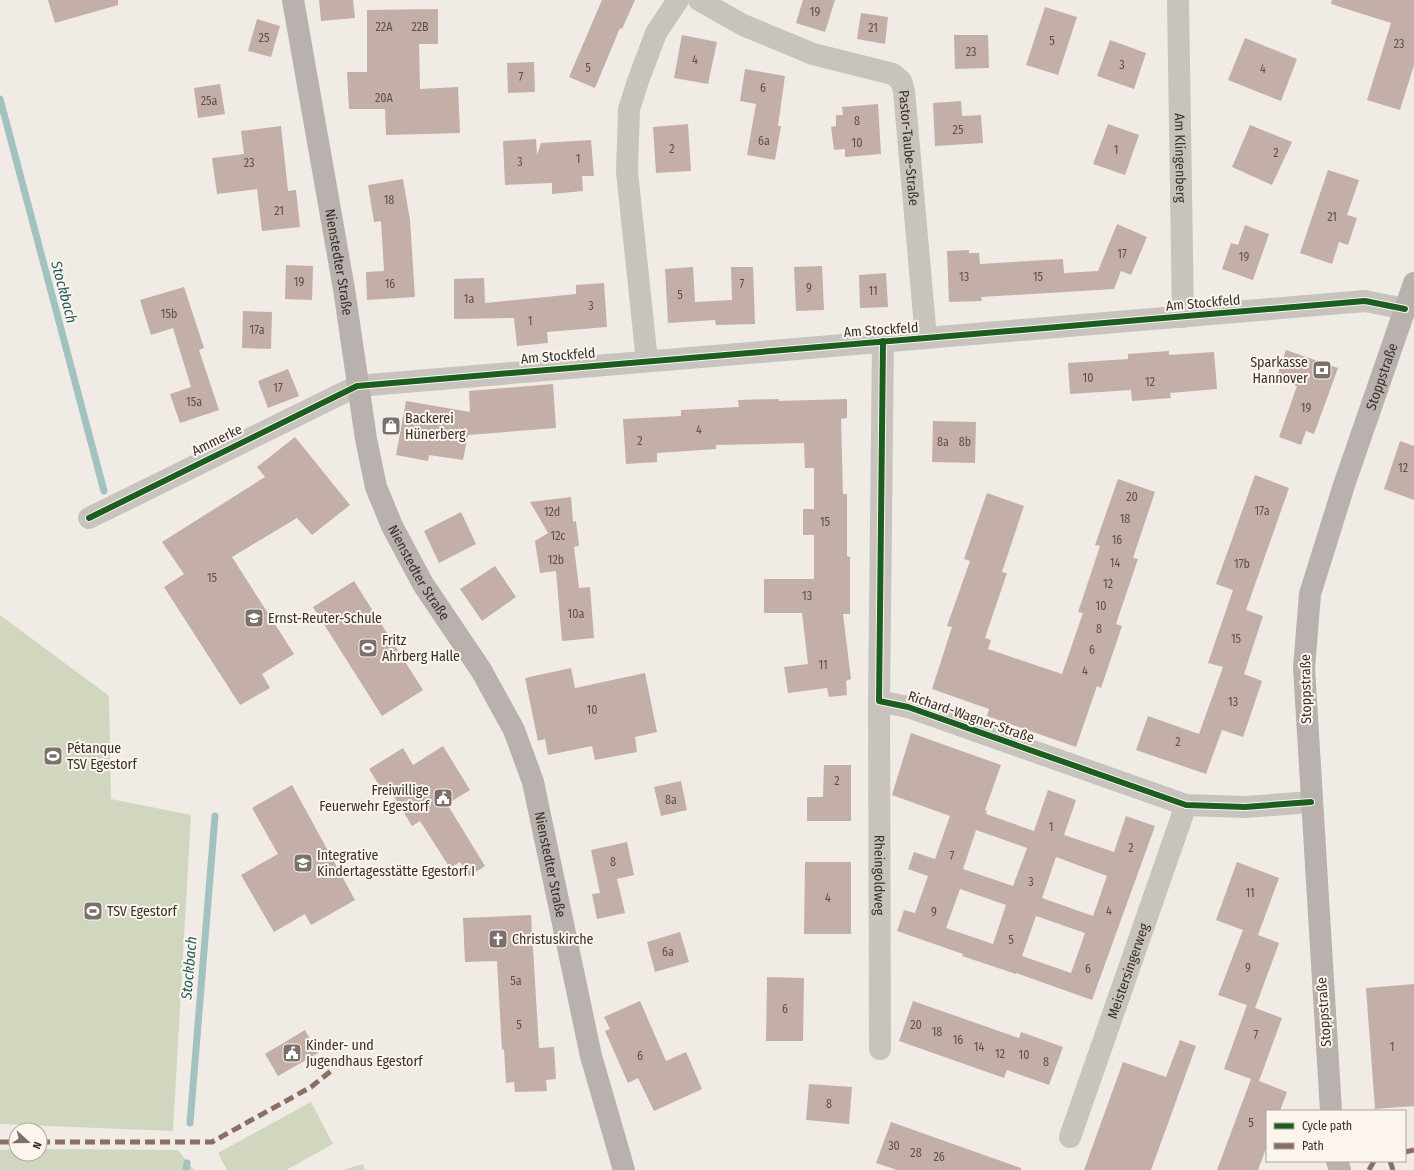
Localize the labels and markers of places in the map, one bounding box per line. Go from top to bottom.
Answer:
place label: Sparkasse Hannover [1250,354,1308,387]
bank icon: Sparkasse Hannover [1311,359,1333,381]
place label: Backerei Hünerberg [405,410,466,443]
shop icon: Backerei Hünerberg [380,415,402,437]
school or university icon: Ernst-Reuter-Schule [243,607,265,629]
place label: Ernst-Reuter-Schule [268,610,382,627]
place label: Fritz Ahrberg Halle [382,632,460,665]
sports icon: Fritz Ahrberg Halle [357,637,379,659]
place label: Pétanque TSV Egestorf [67,740,138,773]
sports icon: Pétanque TSV Egestorf [42,745,64,767]
place label: Freiwillige Feuerwehr Egestorf [319,782,431,815]
public building icon: Freiwillige Feuerwehr Egestorf [432,787,454,809]
place label: Integrative Kindertagesstätte Egestorf I [317,847,475,880]
school or university icon: Integrative Kindertagesstätte Egestorf I [292,852,314,874]
sports icon: TSV Egestorf [82,900,104,922]
place label: TSV Egestorf [107,903,178,920]
church icon: Christuskirche [487,928,509,950]
place label: Christuskirche [512,931,594,948]
place label: Kinder- und Jugendhaus Egestorf [306,1037,424,1070]
public building icon: Kinder- und Jugendhaus Egestorf [281,1042,303,1064]

